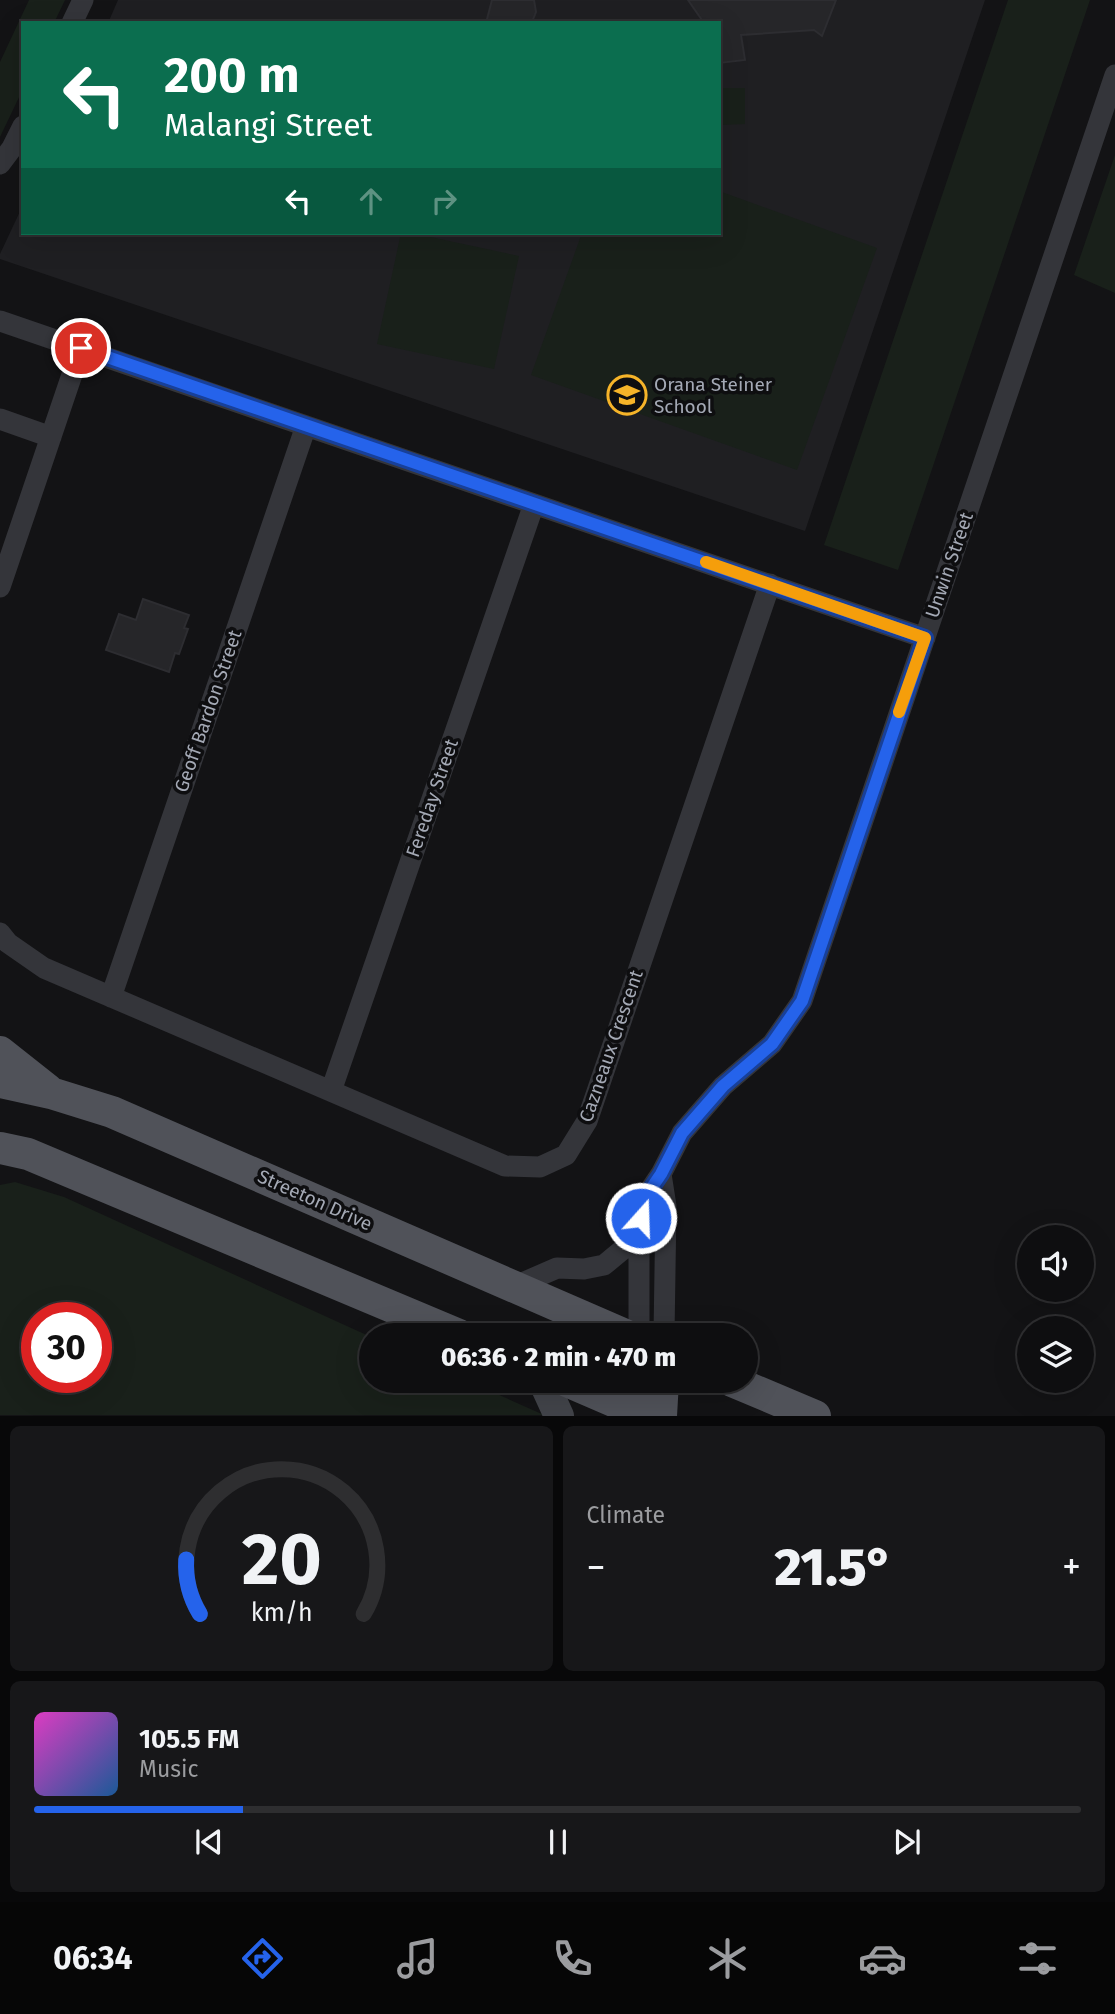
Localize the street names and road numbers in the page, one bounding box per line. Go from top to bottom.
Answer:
street label: Unwin Street [920,509,978,621]
street label: Geoff Bardon Street [169,627,247,795]
street label: Fereday Street [401,736,463,860]
street label: Cazneaux Crescent [574,967,648,1125]
street label: Streeton Drive [254,1164,376,1236]

